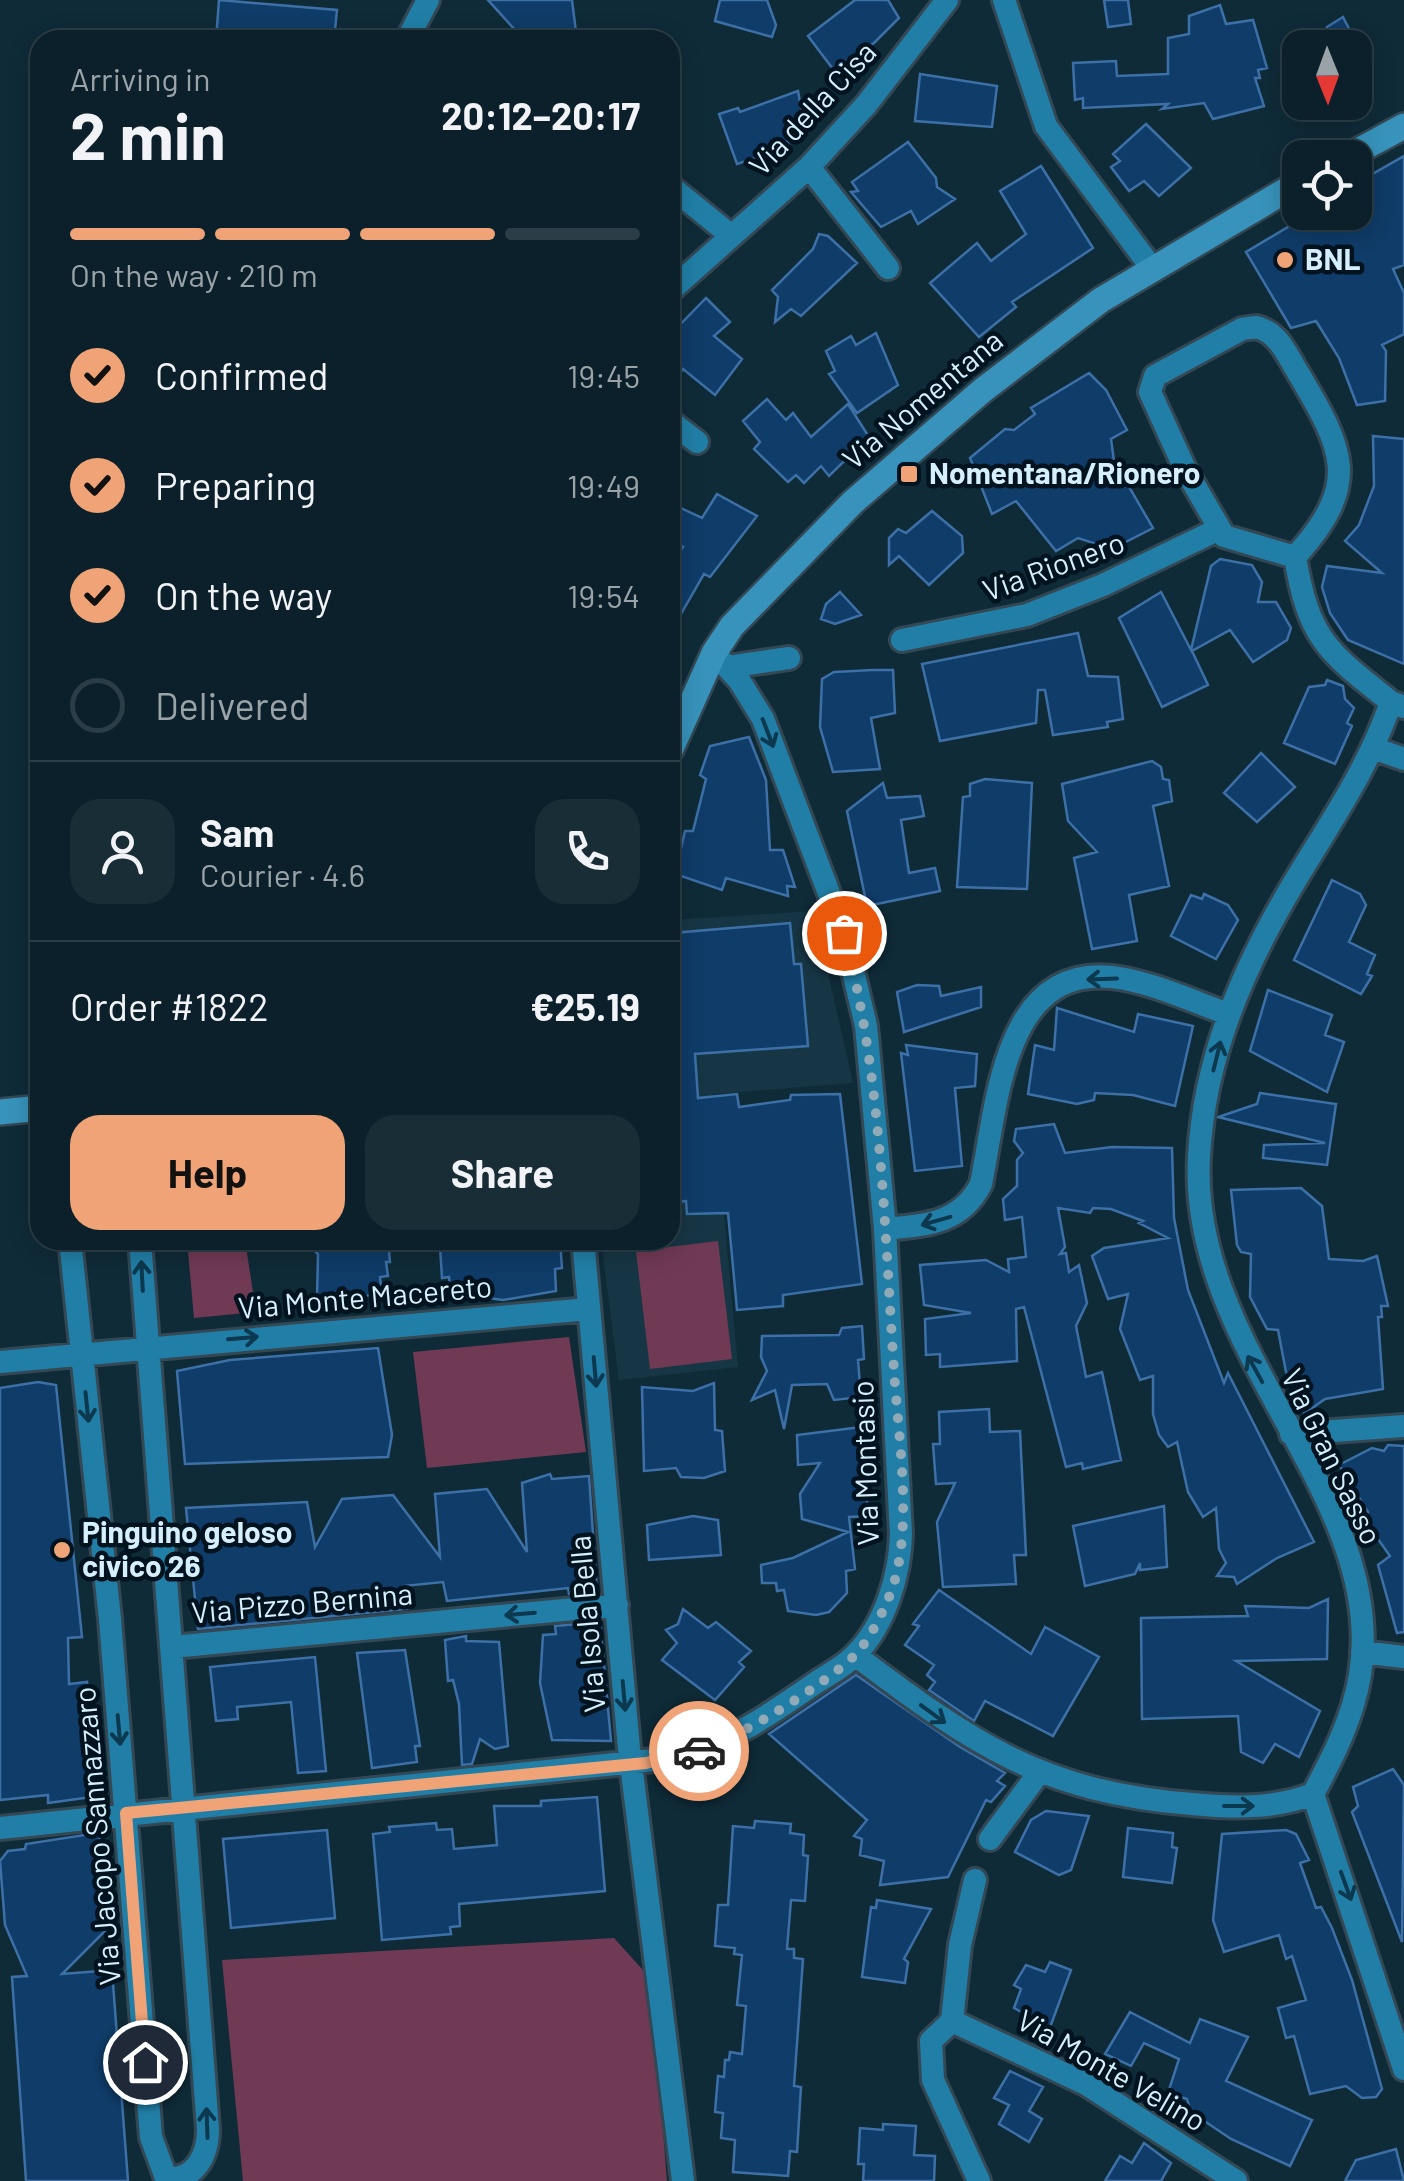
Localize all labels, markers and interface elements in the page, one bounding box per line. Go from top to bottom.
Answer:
north arrow [1282,30,1372,120]
map controls [1282,30,1372,230]
street label: Via della Cisa [740,33,883,182]
text: Arriving in [70,59,210,97]
text: 20:12–20:17 [441,92,640,138]
text: 2 min [70,95,226,173]
button: locate [1282,140,1372,230]
place label: BNL [1305,240,1361,276]
marker: BNL [1274,249,1296,271]
text: On the way · 210 m [70,255,318,293]
street label: Via Nomentana [834,321,1009,476]
icon: check [70,348,125,403]
text: Confirmed [155,352,328,398]
text: 19:45 [567,356,640,394]
place label: Nomentana/Rionero [929,454,1200,490]
icon: check [70,458,125,513]
text: Preparing [155,462,316,508]
marker: Nomentana/Rionero [898,463,920,485]
text: 19:49 [567,466,640,504]
street label: Via Rionero [978,523,1129,607]
icon: check [70,568,125,623]
text: On the way [155,572,332,618]
text: 19:54 [567,576,640,614]
text: Delivered [155,682,309,728]
one-way arrow [761,717,779,748]
button: person [70,799,175,904]
button: phone [535,799,640,904]
text: Sam [200,809,274,855]
text: Courier · 4.6 [200,855,365,893]
pin [802,891,887,976]
icon: bag [817,906,872,961]
one-way arrow [1086,970,1118,989]
text: Order #1822 [70,983,269,1029]
text: €25.19 [530,983,640,1029]
one-way arrow [1208,1041,1227,1072]
button: Help [70,1115,345,1230]
button: Share [365,1115,640,1230]
one-way arrow [921,1212,952,1231]
one-way arrow [132,1260,151,1292]
street label: Via Monte Macereto [236,1267,493,1325]
one-way arrow [226,1328,258,1347]
one-way arrow [586,1355,605,1387]
one-way arrow [1245,1355,1265,1384]
street label: Via Gran Sasso [1275,1362,1391,1550]
street label: Via Montasio [843,1380,885,1546]
one-way arrow [78,1390,97,1422]
place label: Pinguino geloso civico 26 [82,1513,293,1583]
street label: Via Isola Bella [560,1534,612,1714]
marker: Pinguino geloso civico 26 [51,1539,73,1561]
street label: Via Pizzo Bernina [190,1574,414,1630]
one-way arrow [505,1605,537,1624]
one-way arrow [615,1679,634,1711]
street label: Via Jacopo Sannazzaro [65,1685,127,1987]
courier [649,1701,749,1801]
one-way arrow [919,1703,946,1724]
one-way arrow [110,1713,129,1746]
icon: car [672,1724,727,1779]
one-way arrow [1222,1796,1254,1816]
one-way arrow [1338,1870,1356,1901]
street label: Via Monte Velino [1011,2001,1213,2138]
pin [103,2020,188,2105]
icon: home [118,2035,173,2090]
one-way arrow [197,2107,216,2140]

